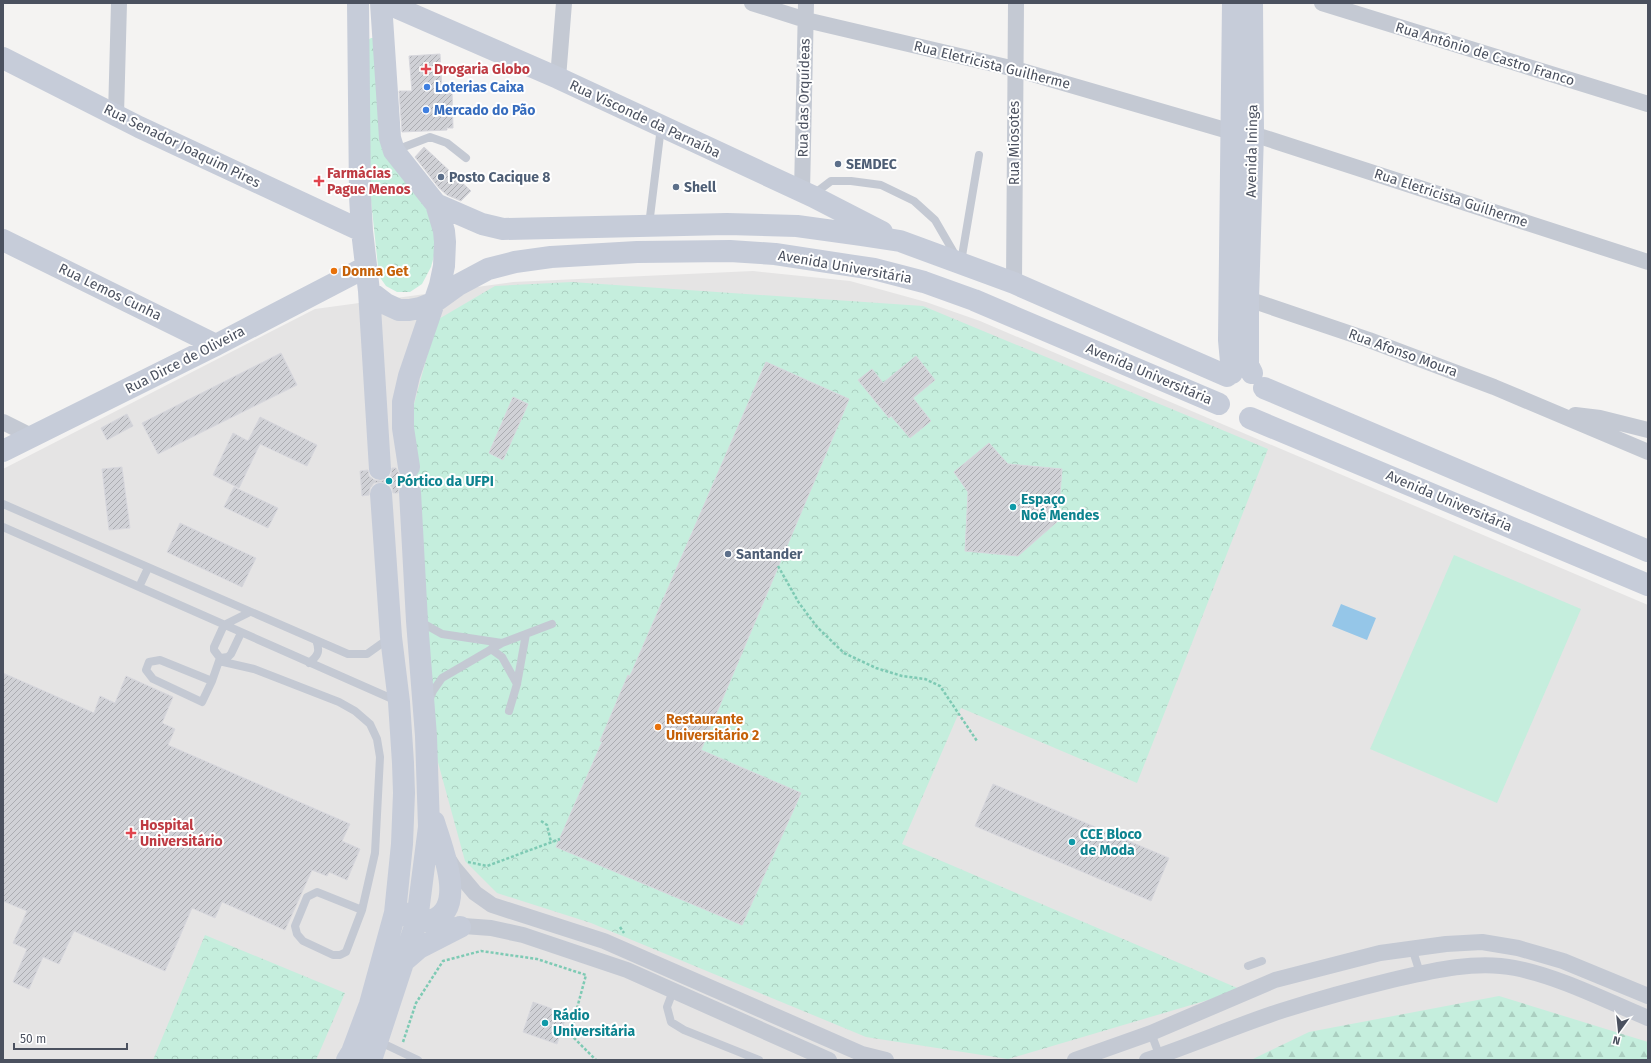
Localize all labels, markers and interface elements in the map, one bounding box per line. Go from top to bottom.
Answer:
street label: Rua Antônio de Castro Franco [1393,19,1577,89]
street label: Rua Eletricista Guilherme [912,37,1072,93]
street label: Rua das Orquídeas [794,38,814,158]
place label: Drogaria Globo [434,61,530,78]
marker: Drogaria Globo [421,64,431,74]
street label: Rua Visconde da Parnaíba [567,77,723,161]
place label: Loterias Caixa [435,79,525,96]
marker: Loterias Caixa [422,82,432,92]
street label: Rua Miosotes [1006,100,1023,185]
street label: Rua Senador Joaquim Pires [101,101,263,192]
place label: Mercado do Pão [434,102,535,119]
street label: Avenida Ininga [1243,104,1261,198]
marker: Mercado do Pão [421,105,431,115]
place label: SEMDEC [846,156,897,173]
marker: SEMDEC [833,159,843,169]
place label: Farmácias Pague Menos [327,165,411,198]
street label: Rua Eletricista Guilherme [1372,165,1530,231]
place label: Posto Cacique 8 [449,169,550,186]
marker: Posto Cacique 8 [436,172,446,182]
marker: Farmácias Pague Menos [314,176,324,186]
place label: Shell [684,179,717,196]
marker: Shell [671,182,681,192]
street label: Avenida Universitária [777,247,913,287]
street label: Rua Lemos Cunha [56,260,164,324]
place label: Donna Get [342,263,409,280]
marker: Donna Get [329,266,339,276]
street label: Rua Dirce de Oliveira [122,322,248,398]
street label: Rua Afonso Moura [1346,325,1460,381]
street label: Avenida Universitária [1083,340,1215,408]
street label: Avenida Universitária [1383,467,1515,535]
place label: Pórtico da UFPI [397,473,494,490]
marker: Pórtico da UFPI [384,476,394,486]
place label: Espaço Noé Mendes [1021,491,1099,524]
marker: Espaço Noé Mendes [1008,502,1018,512]
place label: Santander [736,546,803,563]
marker: Santander [723,549,733,559]
place label: Restaurante Universitário 2 [666,711,759,744]
marker: Restaurante Universitário 2 [653,722,663,732]
place label: Hospital Universitário [140,817,223,850]
place label: CCE Bloco de Moda [1080,826,1142,859]
marker: Hospital Universitário [125,827,137,839]
marker: CCE Bloco de Moda [1067,837,1077,847]
place label: Rádio Universitária [553,1007,636,1040]
north arrow [1599,1011,1639,1051]
marker: Rádio Universitária [540,1018,550,1028]
scale bar [14,1025,127,1051]
text: 50 m [20,1032,46,1046]
text: N [1611,1033,1622,1047]

